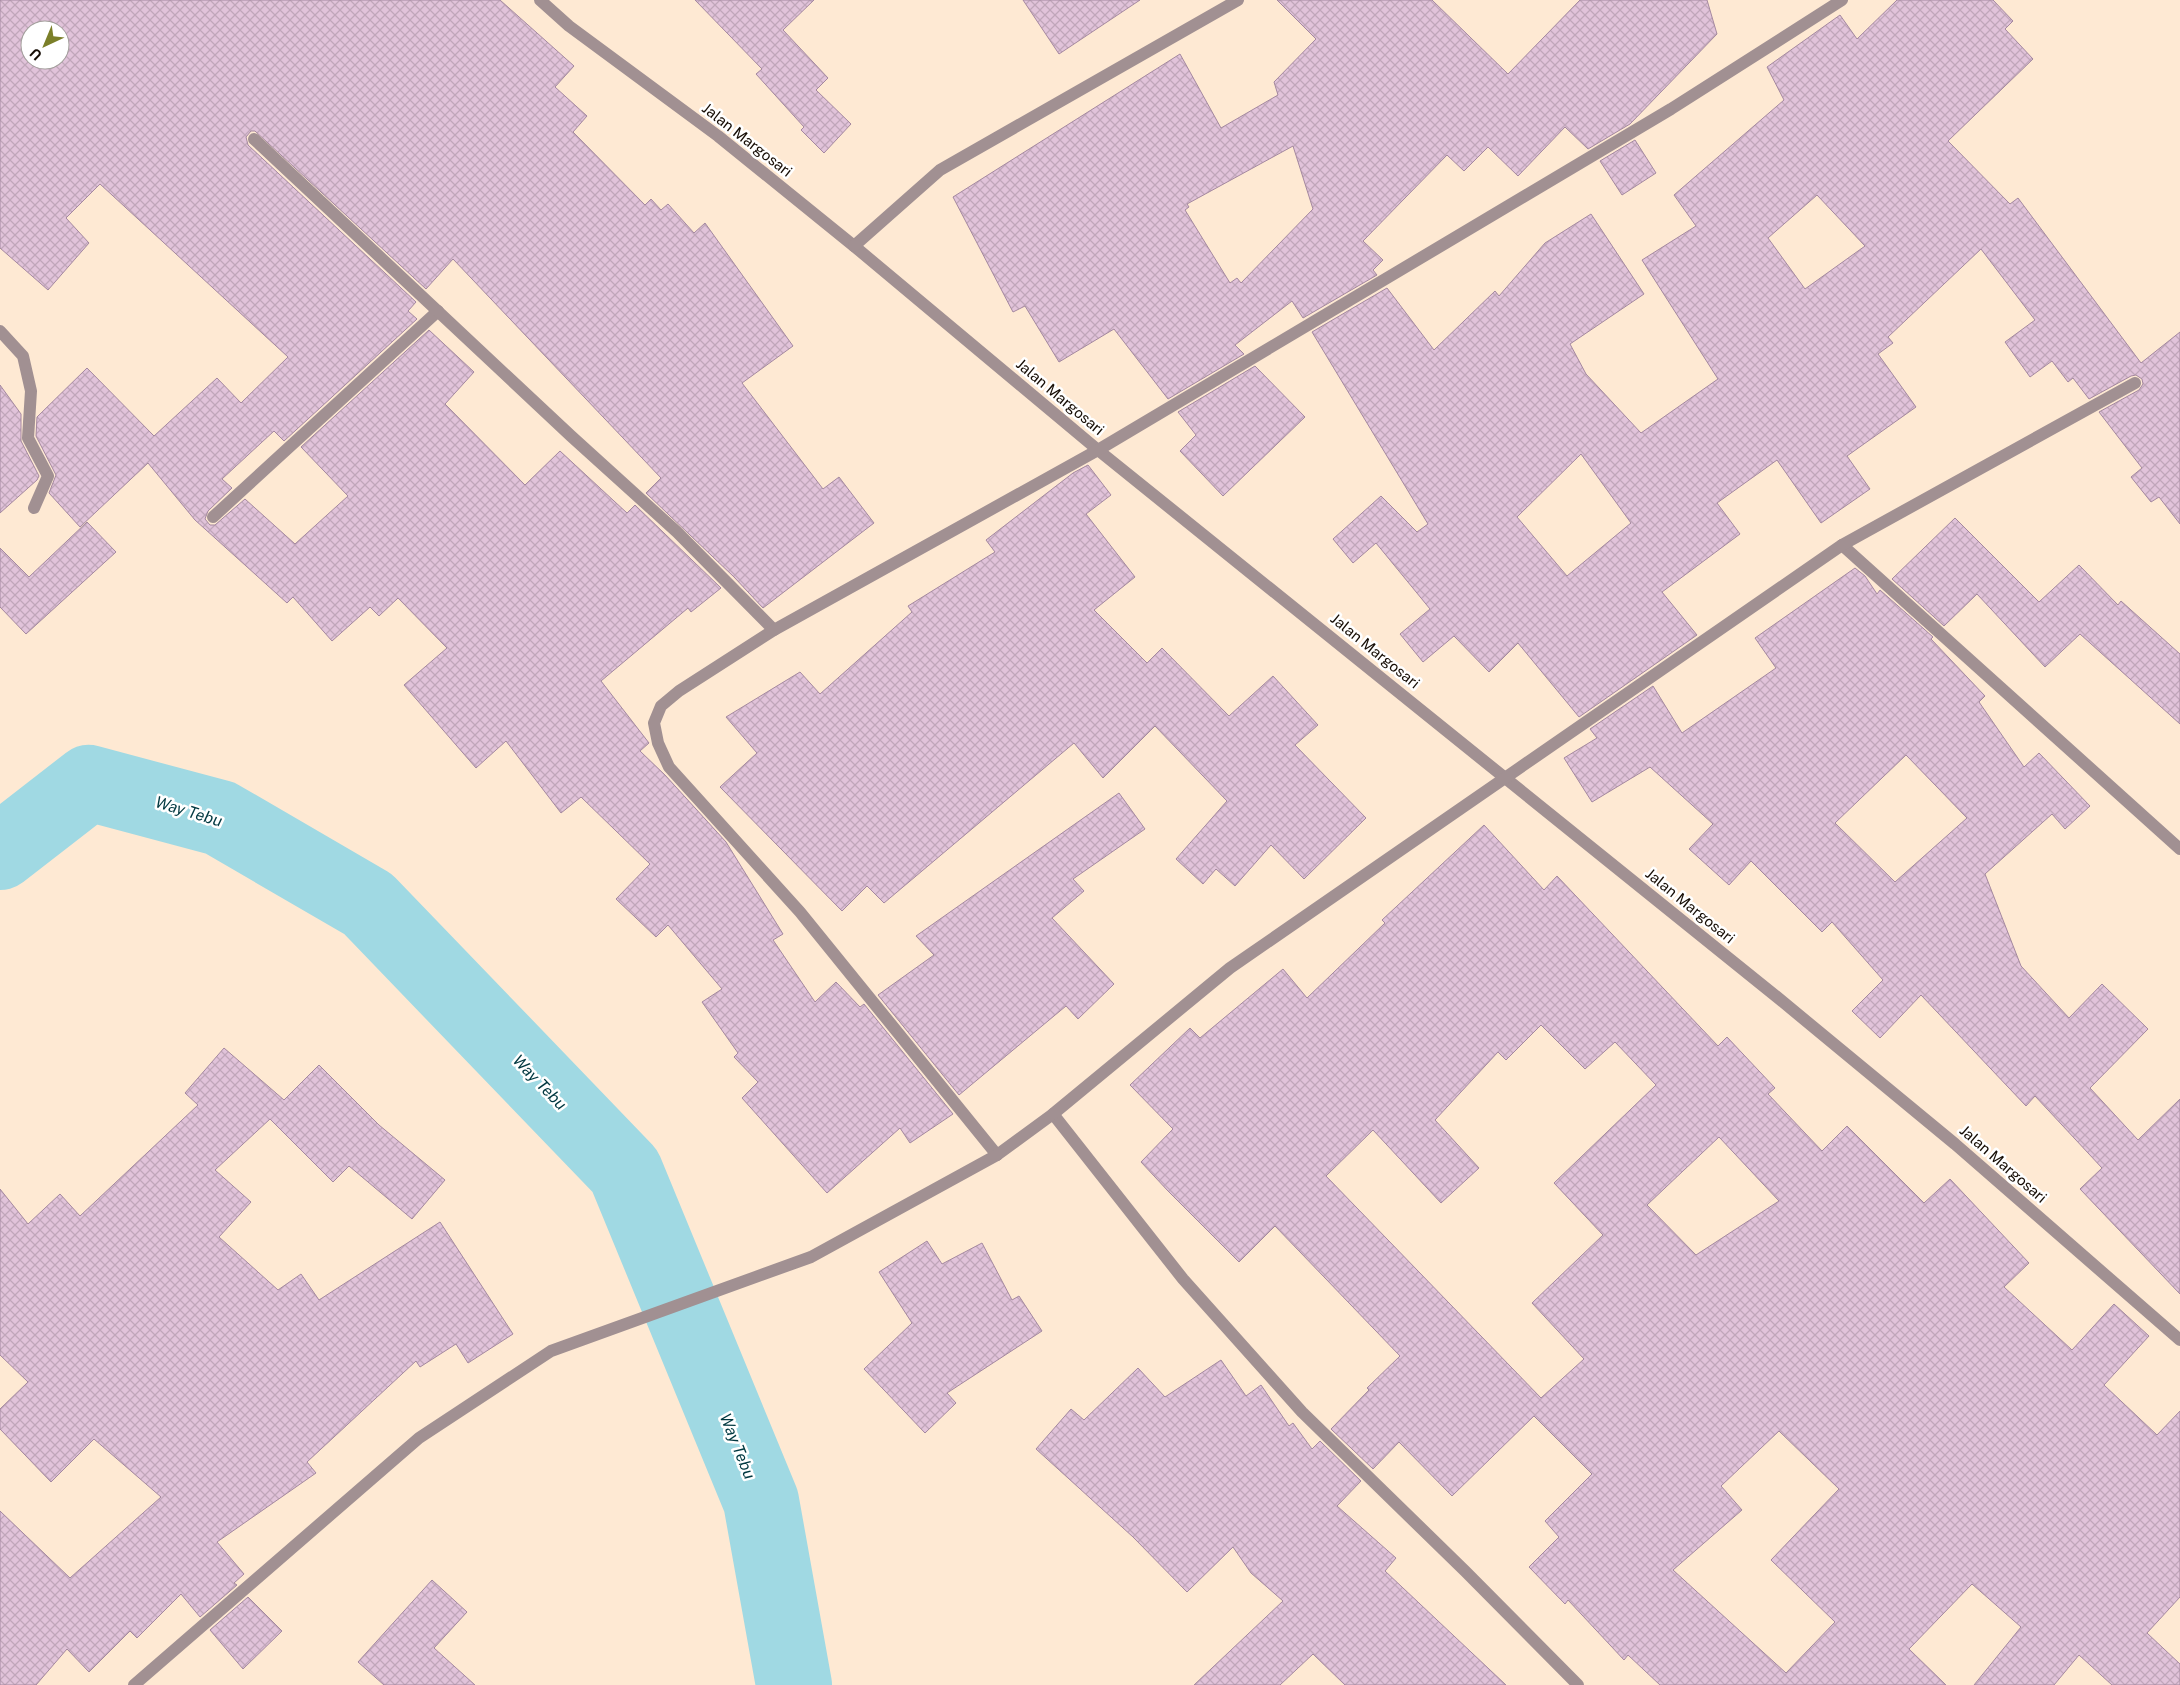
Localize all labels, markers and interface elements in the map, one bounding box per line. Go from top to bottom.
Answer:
north arrow [20,20,70,70]
text: U [27,45,45,64]
street label: Jalan Margosari [699,99,796,180]
street label: Jalan Margosari [1013,355,1108,438]
street label: Jalan Margosari [1327,610,1423,692]
water label: Way Tebu [153,792,225,831]
street label: Jalan Margosari [1642,865,1738,947]
water label: Way Tebu [509,1051,570,1114]
street label: Jalan Margosari [1956,1121,2050,1206]
water label: Way Tebu [716,1411,759,1482]

